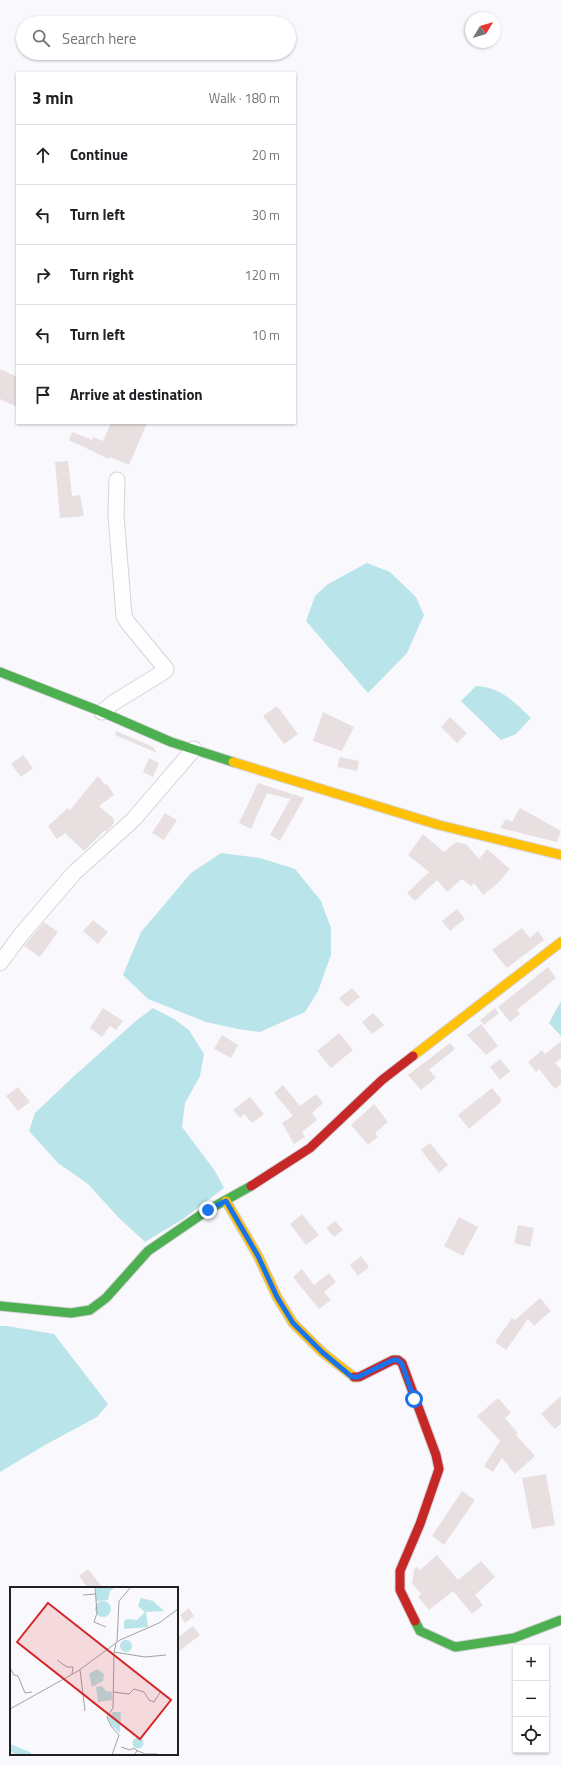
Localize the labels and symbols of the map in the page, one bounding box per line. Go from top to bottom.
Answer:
north arrow [465,12,501,48]
route end [199,1201,217,1219]
route start [405,1390,423,1408]
inset map [10,1587,178,1755]

